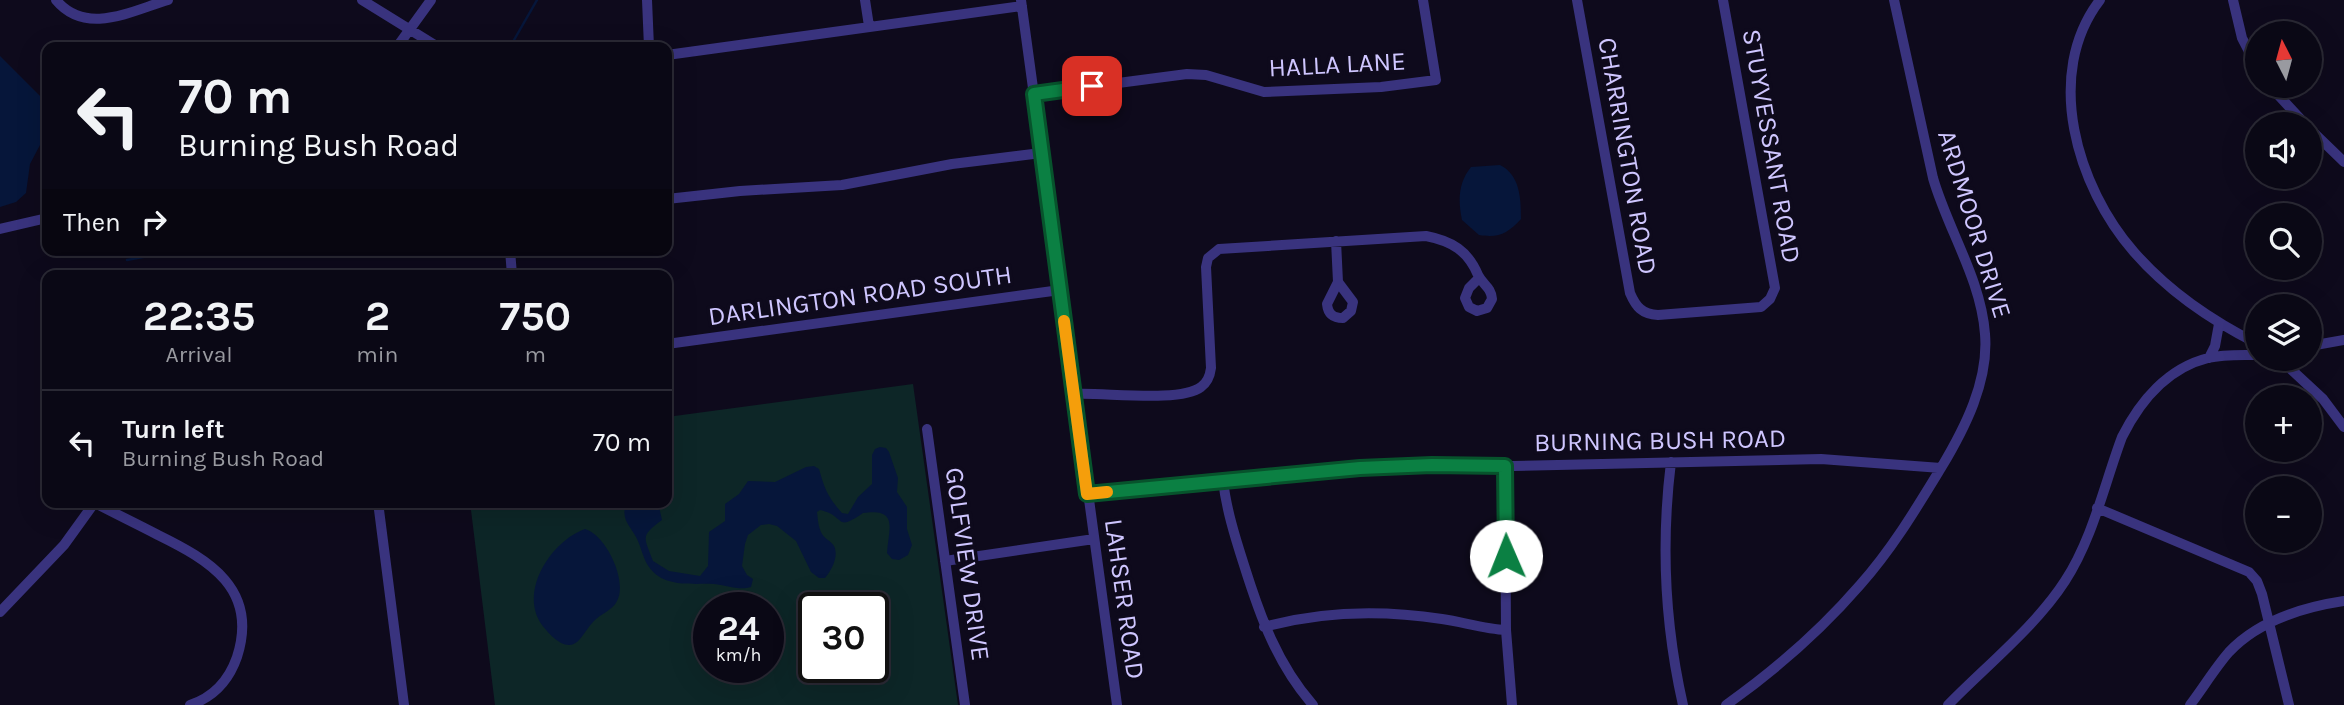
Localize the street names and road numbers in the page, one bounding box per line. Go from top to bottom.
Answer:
street label: STUYVESSANT ROAD [1736,27,1807,266]
street label: CHARRINGTON ROAD [1591,35,1664,277]
street label: HALLA LANE [1268,45,1406,84]
street label: ARDMOOR DRIVE [1931,126,2018,322]
street label: DARLINGTON ROAD SOUTH [706,259,1014,332]
street label: BURNING BUSH ROAD [1534,423,1786,458]
street label: GOLFVIEW DRIVE [939,465,996,663]
street label: LAHSER ROAD [1098,517,1151,681]

